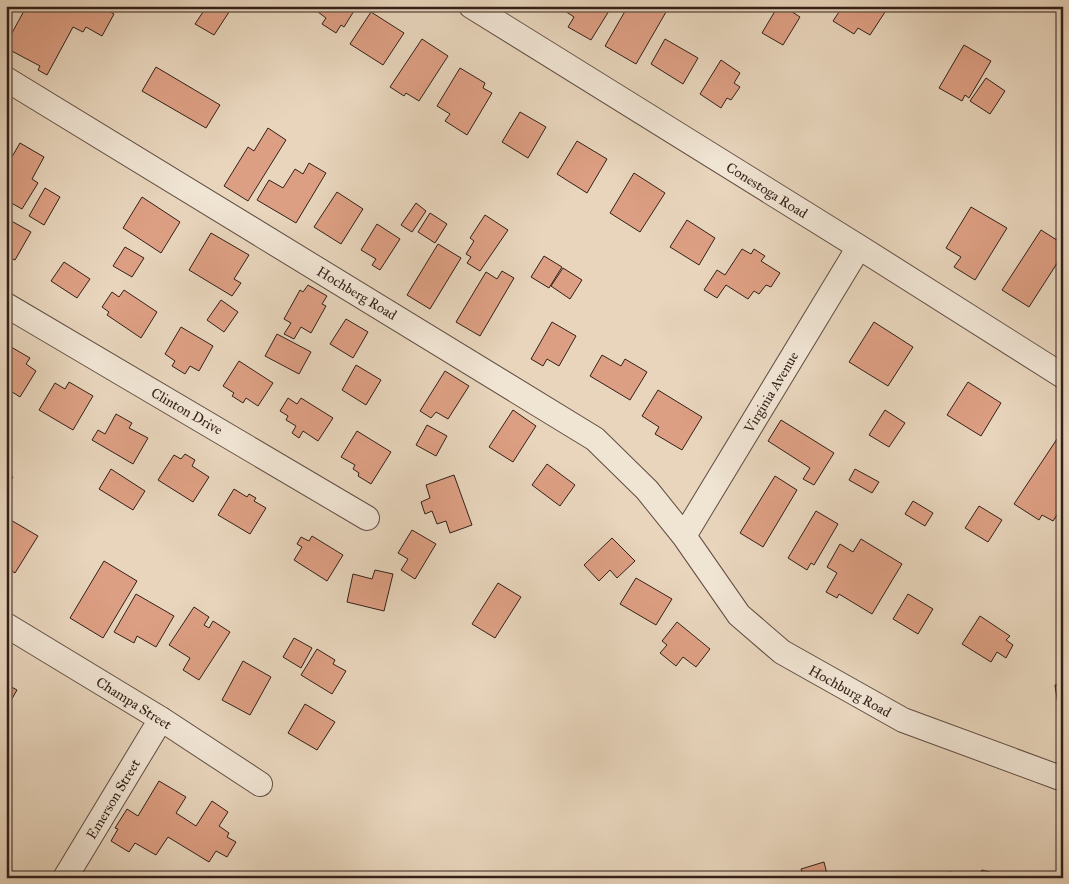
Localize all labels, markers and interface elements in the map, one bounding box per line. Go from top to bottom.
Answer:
street label: Conestoga Road [723,159,811,222]
street label: Hochberg Road [314,263,400,324]
street label: Virginia Avenue [740,348,802,437]
street label: Clinton Drive [148,384,226,439]
street label: Hochburg Road [806,662,894,721]
street label: Champa Street [93,674,175,733]
street label: Emerson Street [83,756,144,842]

